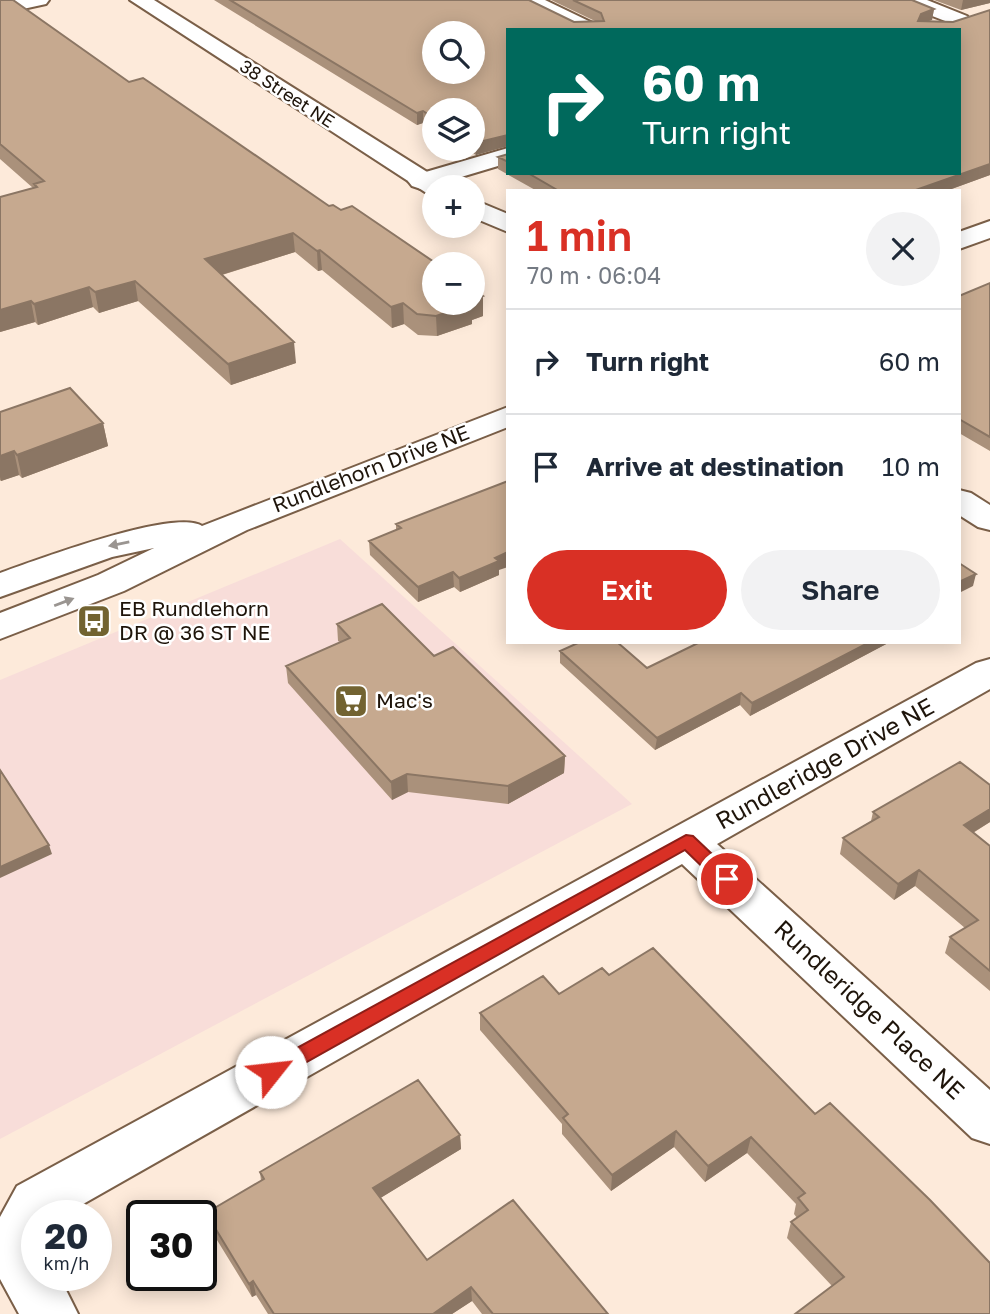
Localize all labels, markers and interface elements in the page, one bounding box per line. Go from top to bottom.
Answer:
map controls [422,21,485,315]
button: search [422,21,485,84]
text: 60 m [642,53,760,112]
street label: 38 Street NE [236,54,339,132]
icon: right [527,56,618,147]
button: layers [422,98,485,161]
text: Turn right [642,113,791,151]
button: + [422,175,485,238]
text: 1 min [527,210,632,260]
button: close [866,212,940,286]
button: − [422,252,485,315]
text: 70 m · 06:04 [527,261,661,289]
icon: right [527,343,565,381]
text: Turn right [586,346,709,377]
text: 60 m [879,346,940,377]
street label: Rundlehorn Drive NE [268,418,473,518]
icon: arrive [527,448,565,486]
text: Arrive at destination [586,451,844,482]
text: 10 m [882,451,940,482]
one-way arrow [108,539,130,550]
button: Exit [527,550,727,630]
button: Share [741,550,940,630]
place label: EB Rundlehorn DR @ 36 ST NE [119,595,270,645]
one-way arrow [53,596,74,607]
bus stop icon: EB Rundlehorn DR @ 36 ST NE [75,602,113,640]
supermarket icon: Mac's [332,682,370,720]
place label: Mac's [376,687,433,713]
street label: Rundleridge Drive NE [710,691,938,835]
pin [697,849,757,909]
icon: arrive [708,860,746,898]
street label: Rundleridge Place NE [769,913,971,1105]
position arrow [234,1035,308,1109]
speed limit sign: 30 [126,1200,217,1291]
text: 20 [44,1215,89,1257]
text: km/h [44,1252,89,1274]

